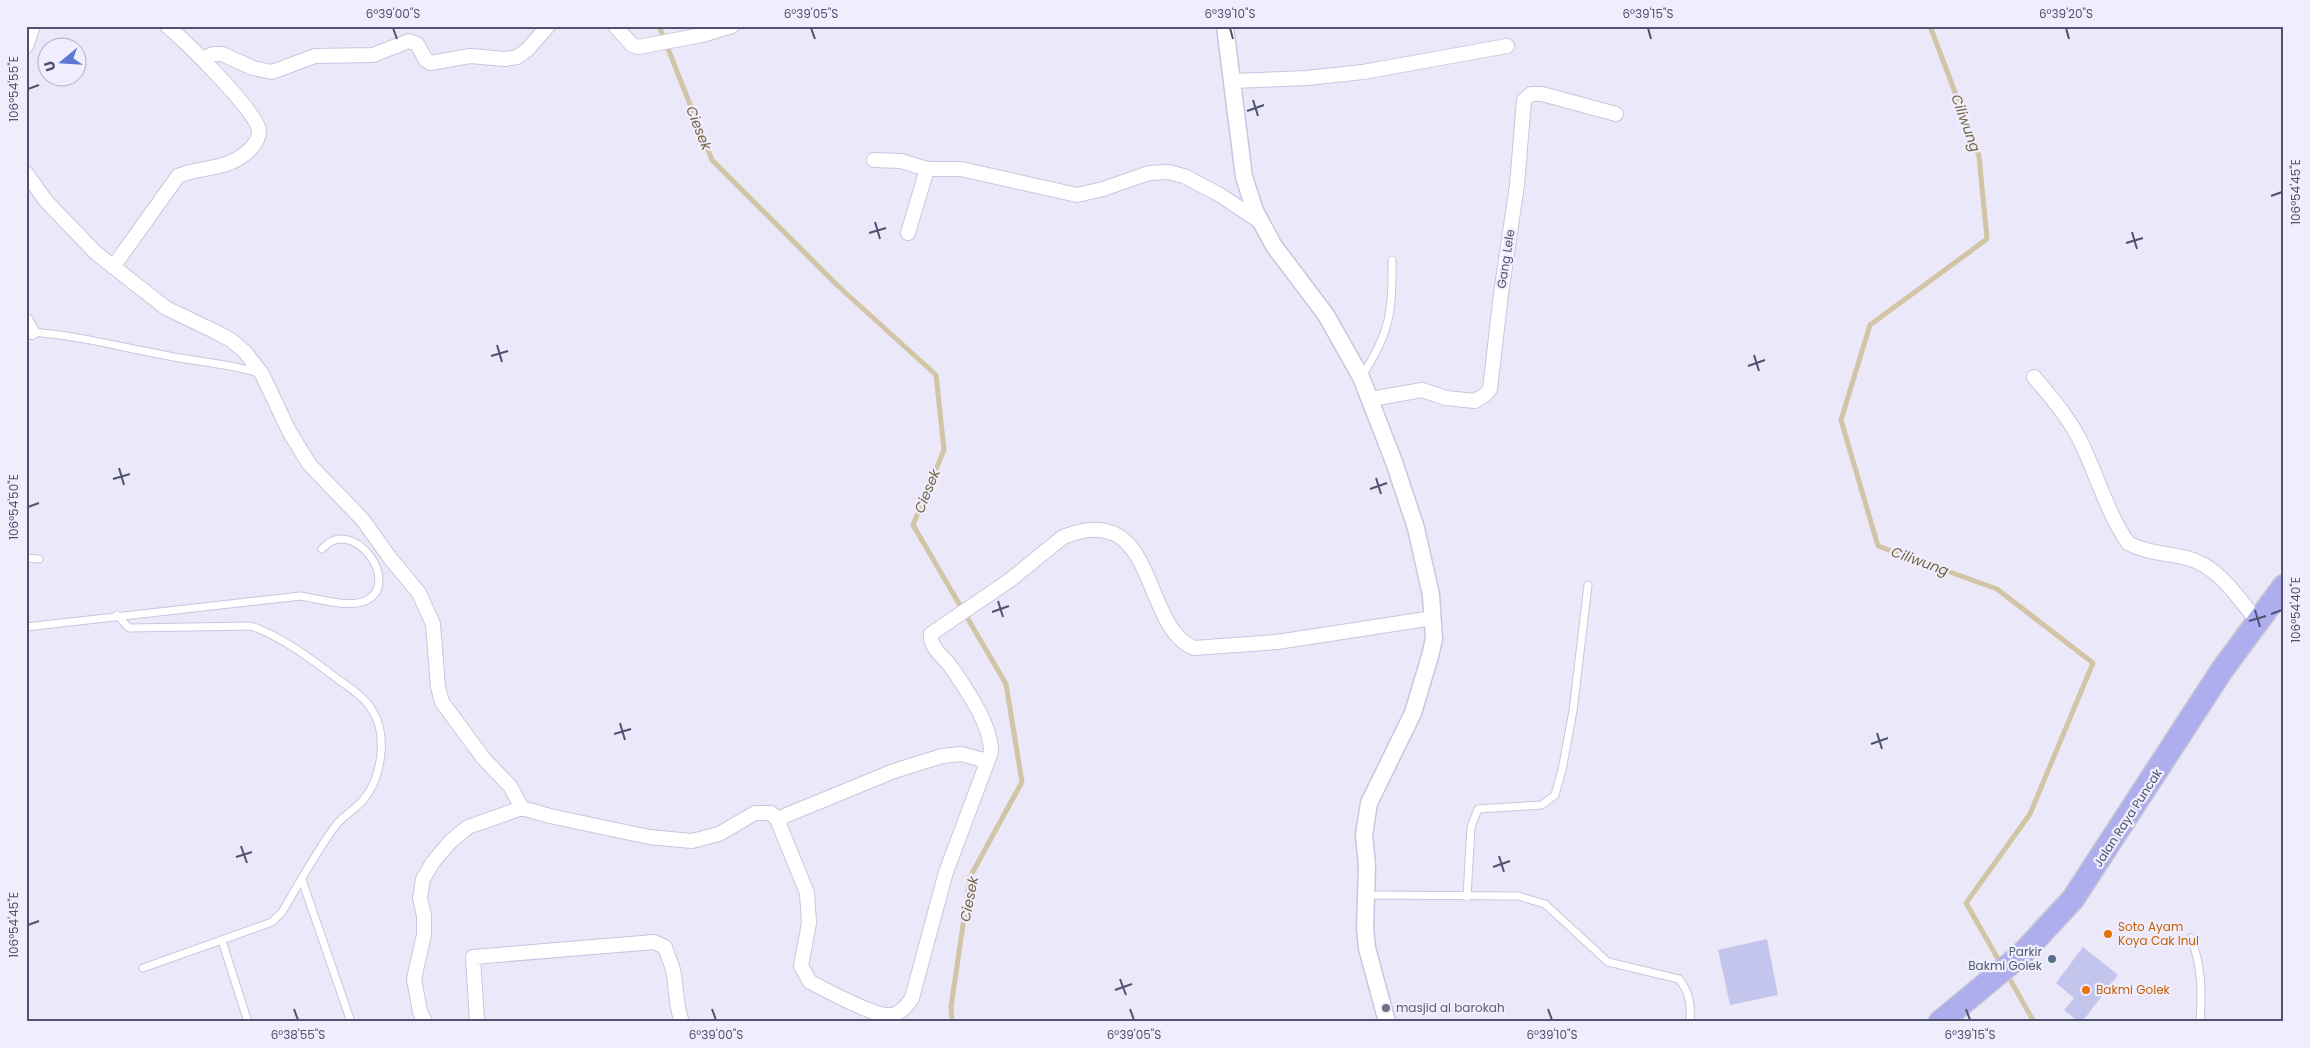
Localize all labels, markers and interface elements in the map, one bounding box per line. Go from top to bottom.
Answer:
text: 6°39'00"S [366,5,420,22]
text: 6°39'05"S [784,5,838,22]
text: 6°39'10"S [1204,5,1256,22]
text: 6°39'15"S [1622,5,1674,22]
text: 6°39'20"S [2039,5,2093,22]
north arrow [38,38,88,88]
text: 106°54'55"E [5,56,22,122]
text: U [39,58,61,74]
water label: Ciliwung [1946,91,1986,155]
water label: Ciesek [681,103,717,154]
text: 106°54'45"E [2287,159,2304,225]
street label: Gang Lele [1492,228,1519,290]
water label: Ciesek [909,465,945,516]
text: 106°54'50"E [5,474,22,540]
water label: Ciliwung [1888,541,1952,581]
text: 106°54'40"E [2287,577,2304,643]
street label: Jalan Raya Puncak [2089,765,2166,870]
water label: Ciesek [955,874,983,924]
text: 106°54'45"E [5,892,22,958]
place label: Soto Ayam Koya Cak Inul [2118,918,2199,949]
marker: Soto Ayam Koya Cak Inul [2102,928,2114,940]
place label: Parkir Bakmi Golek [1968,943,2043,974]
marker: Parkir Bakmi Golek [2046,953,2058,965]
place label: Bakmi Golek [2096,981,2171,998]
marker: Bakmi Golek [2080,984,2092,996]
place label: masjid al barokah [1396,999,1505,1016]
marker: masjid al barokah [1380,1002,1392,1014]
text: 6°38'55"S [271,1026,325,1043]
text: 6°39'00"S [689,1026,743,1043]
text: 6°39'05"S [1107,1026,1161,1043]
text: 6°39'10"S [1526,1026,1578,1043]
text: 6°39'15"S [1944,1026,1996,1043]

